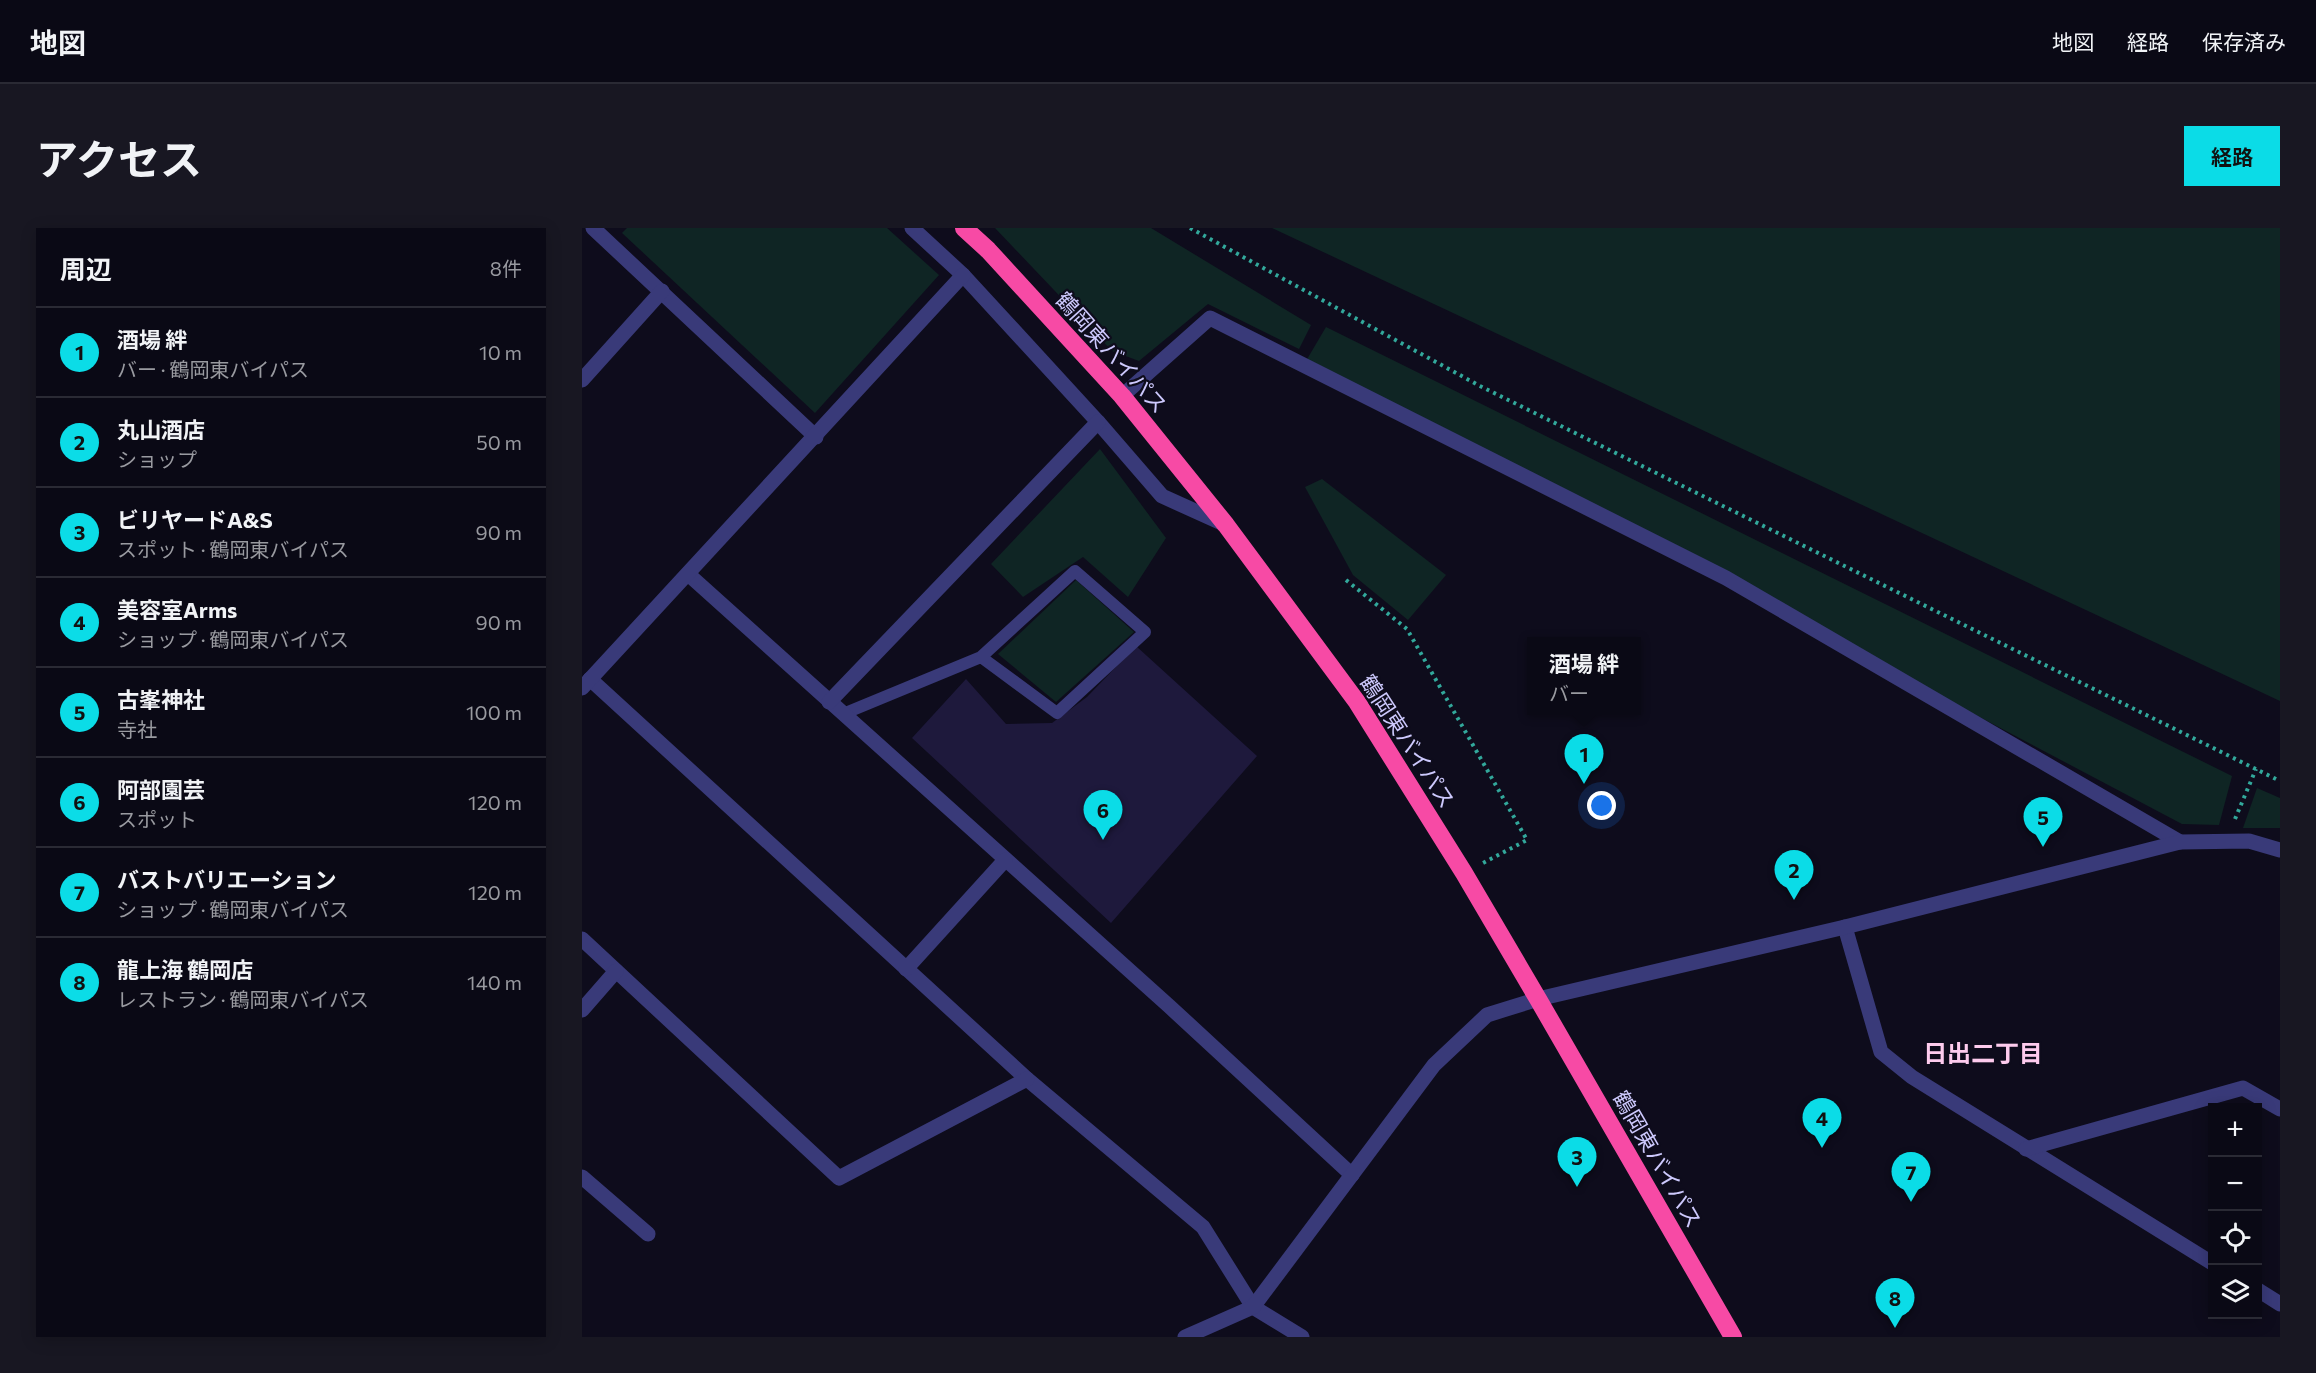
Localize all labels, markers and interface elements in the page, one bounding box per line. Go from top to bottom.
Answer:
text: 地図 [30,25,86,59]
text: 地図 [2052,29,2094,54]
text: 経路 [2127,29,2169,54]
text: 保存済み [2202,29,2286,54]
button: 経路 [2184,126,2280,186]
text: アクセス [36,132,202,184]
text: 周辺 [60,253,112,284]
text: 8件 [490,256,522,280]
street label: 鶴岡東バイパス [1051,286,1173,418]
text: 酒場 絆 [117,326,187,353]
text: 1 [75,340,84,364]
text: 10 m [479,340,522,364]
text: バー · 鶴岡東バイパス [117,357,309,381]
text: 丸山酒店 [117,416,205,443]
text: 2 [74,430,85,454]
text: 50 m [476,430,522,454]
text: ショップ [117,447,197,471]
text: ビリヤードA&S [117,506,273,533]
text: 3 [74,520,85,544]
text: 90 m [476,520,522,544]
text: スポット · 鶴岡東バイパス [117,537,349,561]
text: 美容室Arms [117,596,237,623]
text: 4 [73,610,86,634]
text: 90 m [476,610,522,634]
text: ショップ · 鶴岡東バイパス [117,627,349,651]
popup [1527,637,1641,715]
text: 酒場 絆 [1549,650,1619,677]
street label: 鶴岡東バイパス [1355,669,1461,813]
text: バー [1549,681,1589,705]
text: 古峯神社 [117,686,205,713]
text: 5 [74,700,85,724]
text: 100 m [466,700,522,724]
text: 寺社 [117,717,157,741]
pin: 1 [1564,734,1604,784]
text: 阿部園芸 [117,776,205,803]
text: 6 [73,790,86,814]
text: 120 m [468,790,522,814]
pin: 6 [1084,790,1122,840]
your location [1587,791,1616,820]
pin: 5 [2024,798,2062,847]
text: スポット [117,807,197,831]
pin: 2 [1774,850,1814,900]
text: バストバリエーション [117,866,337,893]
text: 7 [74,880,85,904]
text: 120 m [468,880,522,904]
text: ショップ · 鶴岡東バイパス [117,897,349,921]
text: 龍上海 鶴岡店 [117,956,253,983]
text: 8 [73,970,86,994]
text: 140 m [467,970,522,994]
text: レストラン · 鶴岡東バイパス [117,987,369,1011]
district label: 日出二丁目 [1923,1038,2043,1067]
street label: 鶴岡東バイパス [1608,1086,1708,1232]
pin: 4 [1802,1098,1842,1148]
map controls [2208,1103,2262,1319]
button: + [2208,1103,2262,1157]
pin: 3 [1558,1138,1596,1187]
pin: 7 [1892,1152,1930,1202]
button: − [2208,1157,2262,1211]
button: locate [2208,1211,2262,1265]
button: layers [2208,1265,2262,1319]
pin: 8 [1876,1278,1914,1328]

